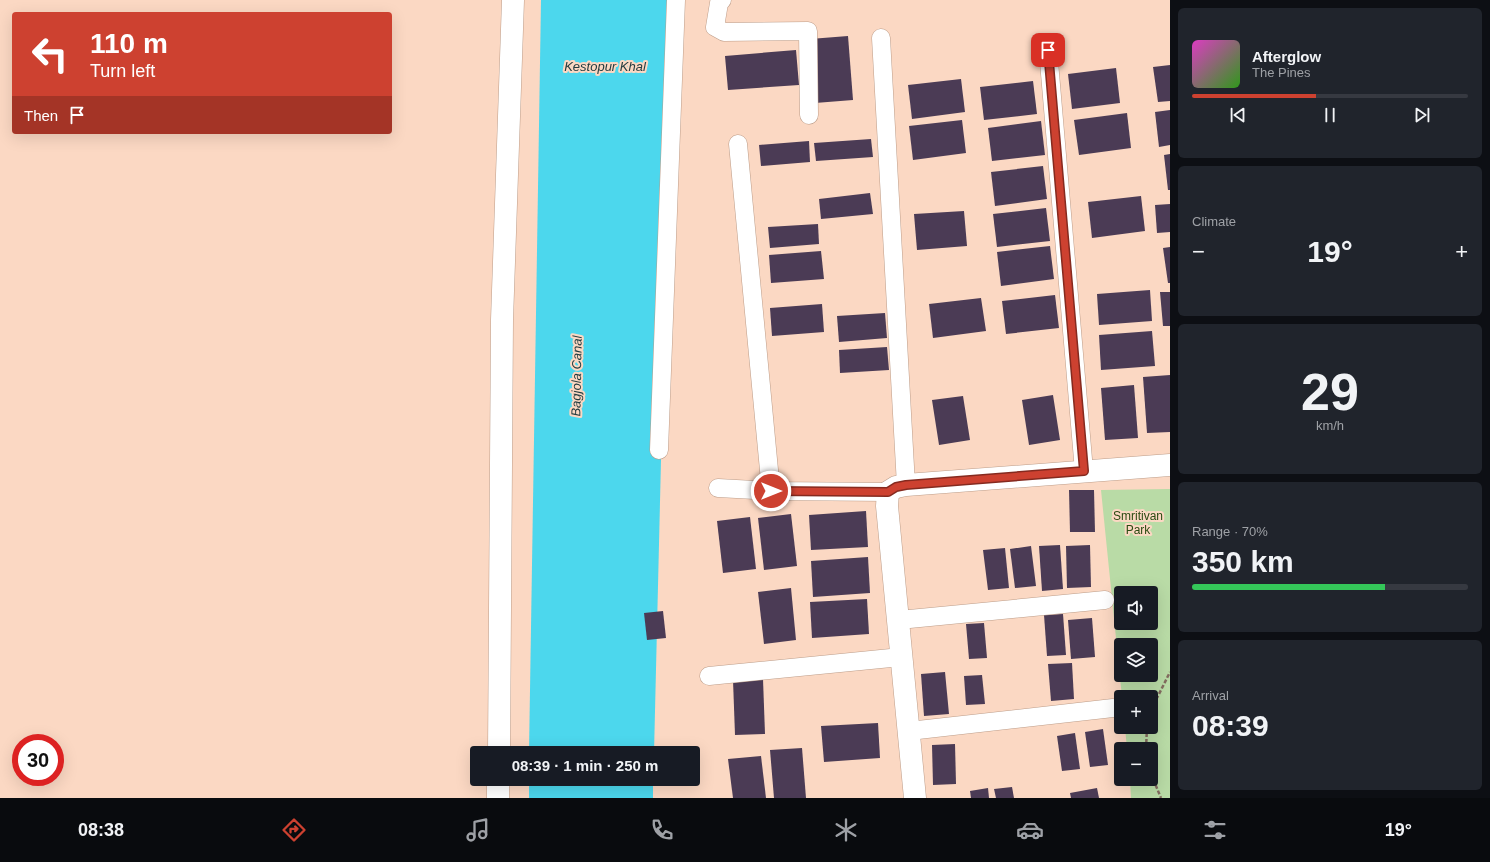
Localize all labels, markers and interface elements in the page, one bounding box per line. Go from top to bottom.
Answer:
icon: left [24,28,76,80]
text: 110 m [90,28,168,59]
pin [1031,33,1065,67]
icon: arrive [1037,39,1059,61]
text: Afterglow [1252,48,1321,65]
water label: Kestopur Khal [564,59,647,74]
text: Turn left [90,61,155,81]
text: The Pines [1252,65,1311,80]
icon: arrive [66,104,88,126]
icon: previous [1227,104,1249,126]
icon: pause [1319,104,1341,126]
icon: next [1411,104,1433,126]
text: Then [24,107,58,124]
text: Climate [1192,214,1236,229]
text: 19° [1307,235,1353,268]
text: − [1192,239,1205,264]
text: + [1455,239,1468,264]
water label: Bagjola Canal [568,334,585,417]
text: 29 [1301,363,1359,421]
text: km/h [1316,418,1344,433]
position arrow [750,470,792,512]
park label: Smritivan Park [1113,509,1163,537]
text: Range · 70% [1192,524,1268,539]
text: 350 km [1192,545,1294,578]
map controls [1114,586,1158,786]
button: sound [1114,586,1158,630]
button: layers [1114,638,1158,682]
text: Arrival [1192,688,1229,703]
button: + [1114,690,1158,734]
text: 08:39 [1192,709,1269,742]
speed limit sign: 30 [12,734,64,786]
button: − [1114,742,1158,786]
text: 08:39 · 1 min · 250 m [512,757,658,774]
icon: directions [280,816,308,844]
icon: music [464,816,492,844]
icon: phone [648,816,676,844]
icon: climate [832,816,860,844]
icon: car [1016,816,1044,844]
icon: filters [1201,816,1229,844]
text: 08:38 [78,820,124,840]
text: 19° [1385,820,1412,840]

